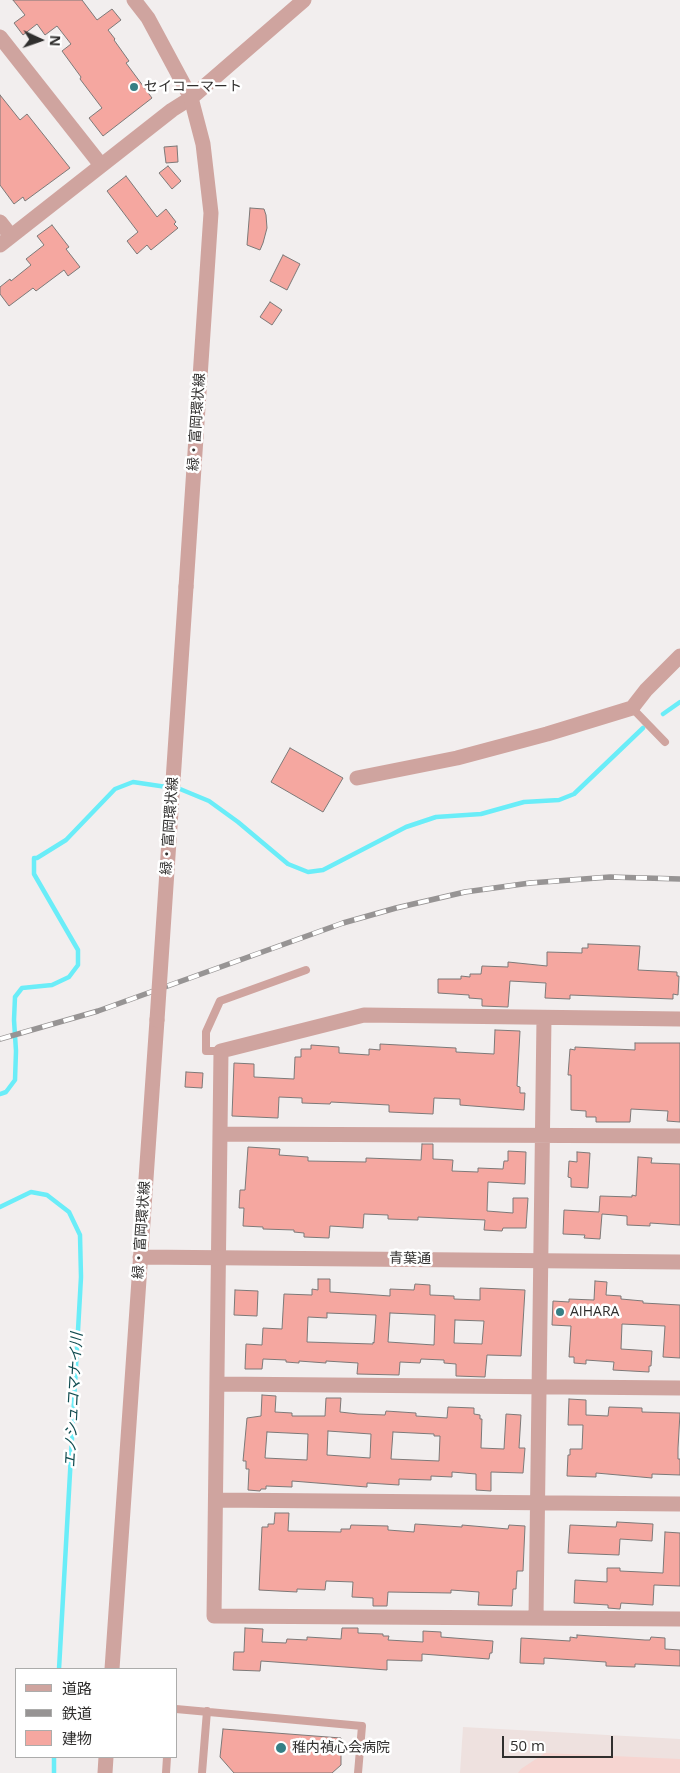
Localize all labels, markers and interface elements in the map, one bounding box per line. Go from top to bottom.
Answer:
north arrow [15,15,65,65]
text: N [46,35,65,47]
place label: セイコーマート [144,79,242,95]
marker: セイコーマート [128,81,140,93]
street label: 緑・富岡環状線 [185,373,209,471]
street label: 緑・富岡環状線 [158,777,182,875]
street label: 緑・富岡環状線 [130,1181,154,1279]
street label: 青葉通 [389,1250,431,1268]
place label: AIHARA [570,1304,619,1320]
marker: AIHARA [554,1306,566,1318]
water label: エノシュコマナイ川 [61,1332,87,1468]
legend [15,1668,178,1758]
text: 道路 [62,1678,92,1698]
text: 鉄道 [62,1703,92,1723]
scale bar [505,1726,616,1758]
text: 建物 [62,1728,92,1748]
text: 50 m [510,1735,545,1755]
place label: 稚内禎心会病院 [292,1740,390,1756]
marker: 稚内禎心会病院 [274,1741,288,1755]

